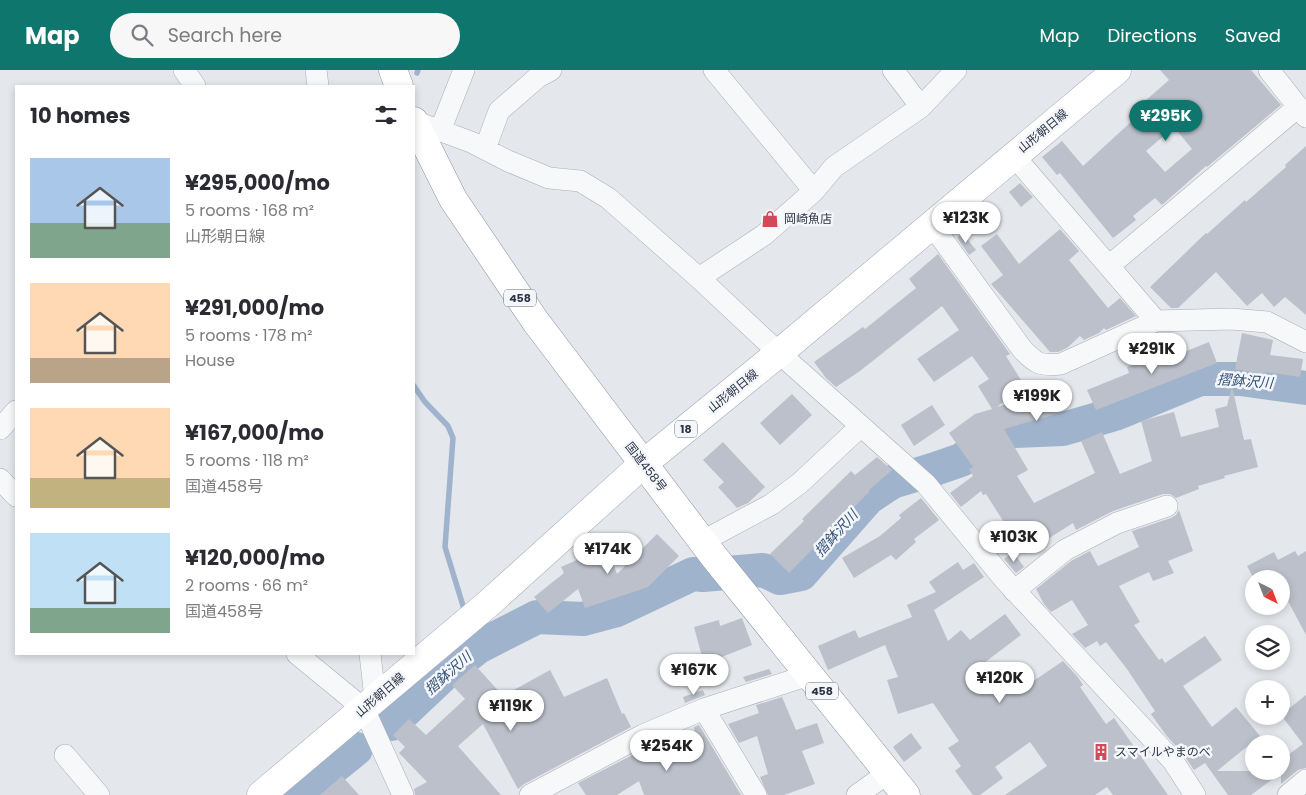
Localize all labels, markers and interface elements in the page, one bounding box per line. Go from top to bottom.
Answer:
search box [110,13,460,58]
text: Map [25,19,80,52]
icon: search [128,21,156,49]
text: Search here [168,22,282,49]
text: Map [1040,23,1079,48]
text: Directions [1107,23,1197,48]
text: Saved [1225,23,1281,48]
pin: ¥295K [1131,100,1201,142]
text: 10 homes [30,101,130,130]
icon: filters [372,101,400,129]
text: ¥295K [1140,104,1192,127]
street label: 山形朝日線 [1014,105,1071,156]
text: ¥295,000/mo [185,168,330,197]
icon: home [70,178,130,238]
text: 5 rooms · 168 m² [185,199,314,222]
pin: ¥123K [931,202,1001,244]
text: ¥123K [943,206,989,229]
shop icon: 岡崎魚店 [760,209,780,229]
place label: 岡崎魚店 [784,210,832,227]
text: 山形朝日線 [185,225,265,248]
road number: 458 [504,290,536,307]
text: ¥291,000/mo [185,293,324,322]
icon: home [70,303,130,363]
text: 5 rooms · 178 m² [185,324,313,347]
pin: ¥291K [1117,332,1187,375]
text: ¥291K [1129,337,1175,360]
text: House [185,349,235,372]
street label: 山形朝日線 [704,365,761,416]
water label: 摺鉢沢川 [1216,369,1276,393]
pin: ¥199K [1002,380,1072,422]
text: ¥199K [1013,384,1061,407]
text: ¥167,000/mo [185,418,324,447]
road number: 18 [675,420,697,438]
icon: home [70,428,130,488]
street label: 国道458号 [622,438,671,495]
text: 5 rooms · 118 m² [185,449,309,472]
text: 国道458号 [185,475,263,498]
water label: 摺鉢沢川 [810,504,864,560]
pin: ¥103K [979,520,1049,563]
text: ¥103K [990,525,1038,548]
pin: ¥174K [573,532,643,575]
text: ¥174K [584,537,632,560]
text: ¥120,000/mo [185,543,325,572]
icon: home [70,553,130,613]
north arrow [1245,570,1290,615]
map controls [1245,570,1290,780]
text: 2 rooms · 66 m² [185,574,308,597]
text: 国道458号 [185,600,263,623]
button: layers [1245,625,1290,670]
water label: 摺鉢沢川 [420,646,477,699]
pin: ¥167K [659,654,729,696]
text: ¥167K [671,658,717,681]
pin: ¥120K [965,662,1035,704]
text: ¥120K [976,666,1024,689]
street label: 山形朝日線 [351,669,408,721]
button: + [1245,680,1290,725]
road number: 458 [806,682,838,700]
pin: ¥119K [476,690,546,732]
text: ¥119K [489,694,533,717]
pin: ¥254K [632,730,702,772]
text: ¥254K [641,734,693,757]
button: − [1245,735,1290,780]
building icon: スマイルやまのべ [1091,742,1111,762]
place label: スマイルやまのべ [1115,743,1211,760]

